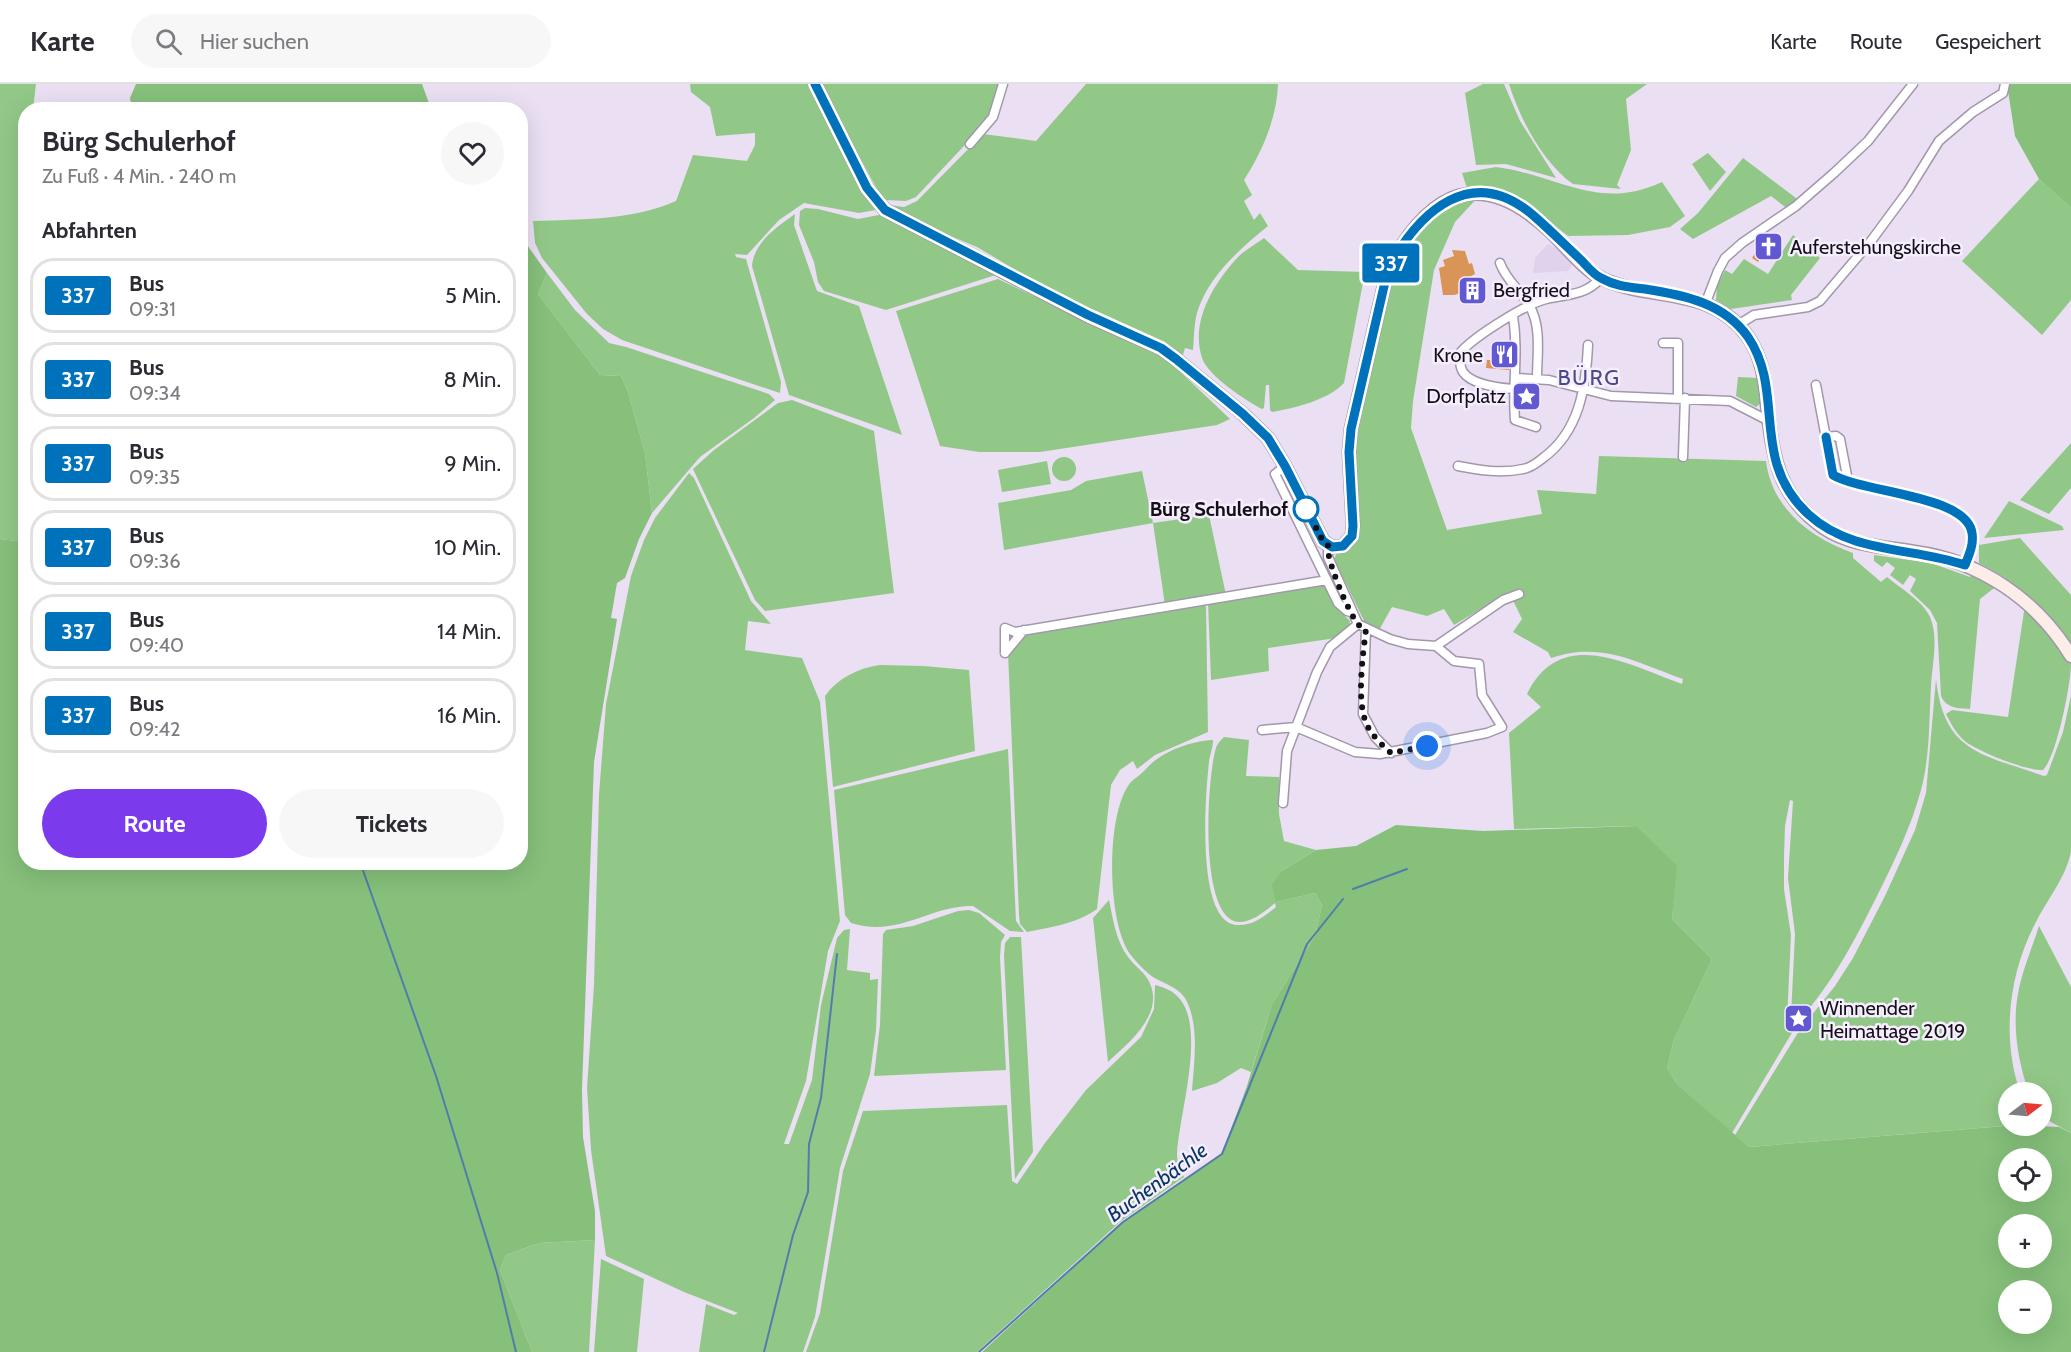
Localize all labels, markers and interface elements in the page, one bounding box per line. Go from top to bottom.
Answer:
search box [131,14,551,68]
text: Karte [30,24,95,58]
icon: search [152,25,185,58]
text: Hier suchen [200,28,309,55]
text: Karte [1770,29,1817,54]
text: Route [1850,29,1902,54]
text: Gespeichert [1935,29,2041,54]
button: heart [441,122,504,185]
text: Bürg Schulerhof [42,124,236,158]
text: Zu Fuß · 4 Min. · 240 m [42,164,236,188]
text: Abfahrten [42,217,137,244]
church icon: Auferstehungskirche [1753,231,1785,263]
place label: Auferstehungskirche [1790,235,1961,259]
line badge: 337 [1356,244,1426,282]
text: 337 [1374,251,1408,276]
text: Bus [129,270,164,297]
building icon: Bergfried [1456,274,1488,306]
place label: Bergfried [1493,278,1570,302]
text: 5 Min. [445,282,501,309]
text: 337 [61,283,95,308]
text: 09:31 [129,297,176,321]
restaurant icon: Krone [1488,339,1520,371]
place label: Krone [1433,343,1483,367]
text: Bus [129,354,164,381]
district label: BÜRG [1557,364,1621,391]
text: 8 Min. [444,366,501,393]
text: 337 [61,367,95,392]
place icon: Dorfplatz [1511,380,1543,412]
text: 09:34 [129,381,181,405]
place label: Dorfplatz [1426,384,1506,408]
text: Bus [129,438,164,465]
text: 9 Min. [444,450,501,477]
text: 337 [61,451,95,476]
text: 09:35 [129,465,180,489]
marker: Bürg Schulerhof [1293,496,1319,522]
place label: Bürg Schulerhof [1150,497,1288,521]
text: Bus [129,522,164,549]
text: 10 Min. [434,534,501,561]
text: 337 [61,535,95,560]
text: 09:36 [129,549,181,573]
text: Bus [129,606,164,633]
text: 14 Min. [437,618,501,645]
text: 337 [61,619,95,644]
text: 09:40 [129,633,184,657]
text: Bus [129,690,164,717]
text: 16 Min. [437,702,501,729]
text: 337 [61,703,95,728]
text: 09:42 [129,717,181,741]
your location [1412,731,1442,761]
button: Route [42,789,267,858]
button: Tickets [279,789,504,858]
place label: Winnender Heimattage 2019 [1820,996,1965,1043]
place icon: Winnender Heimattage 2019 [1783,1003,1815,1035]
north arrow [1998,1082,2052,1136]
map controls [1998,1082,2052,1334]
water label: Buchenbächle [1102,1137,1212,1227]
button: locate [1998,1148,2052,1202]
button: + [1998,1214,2052,1268]
button: − [1998,1280,2052,1334]

